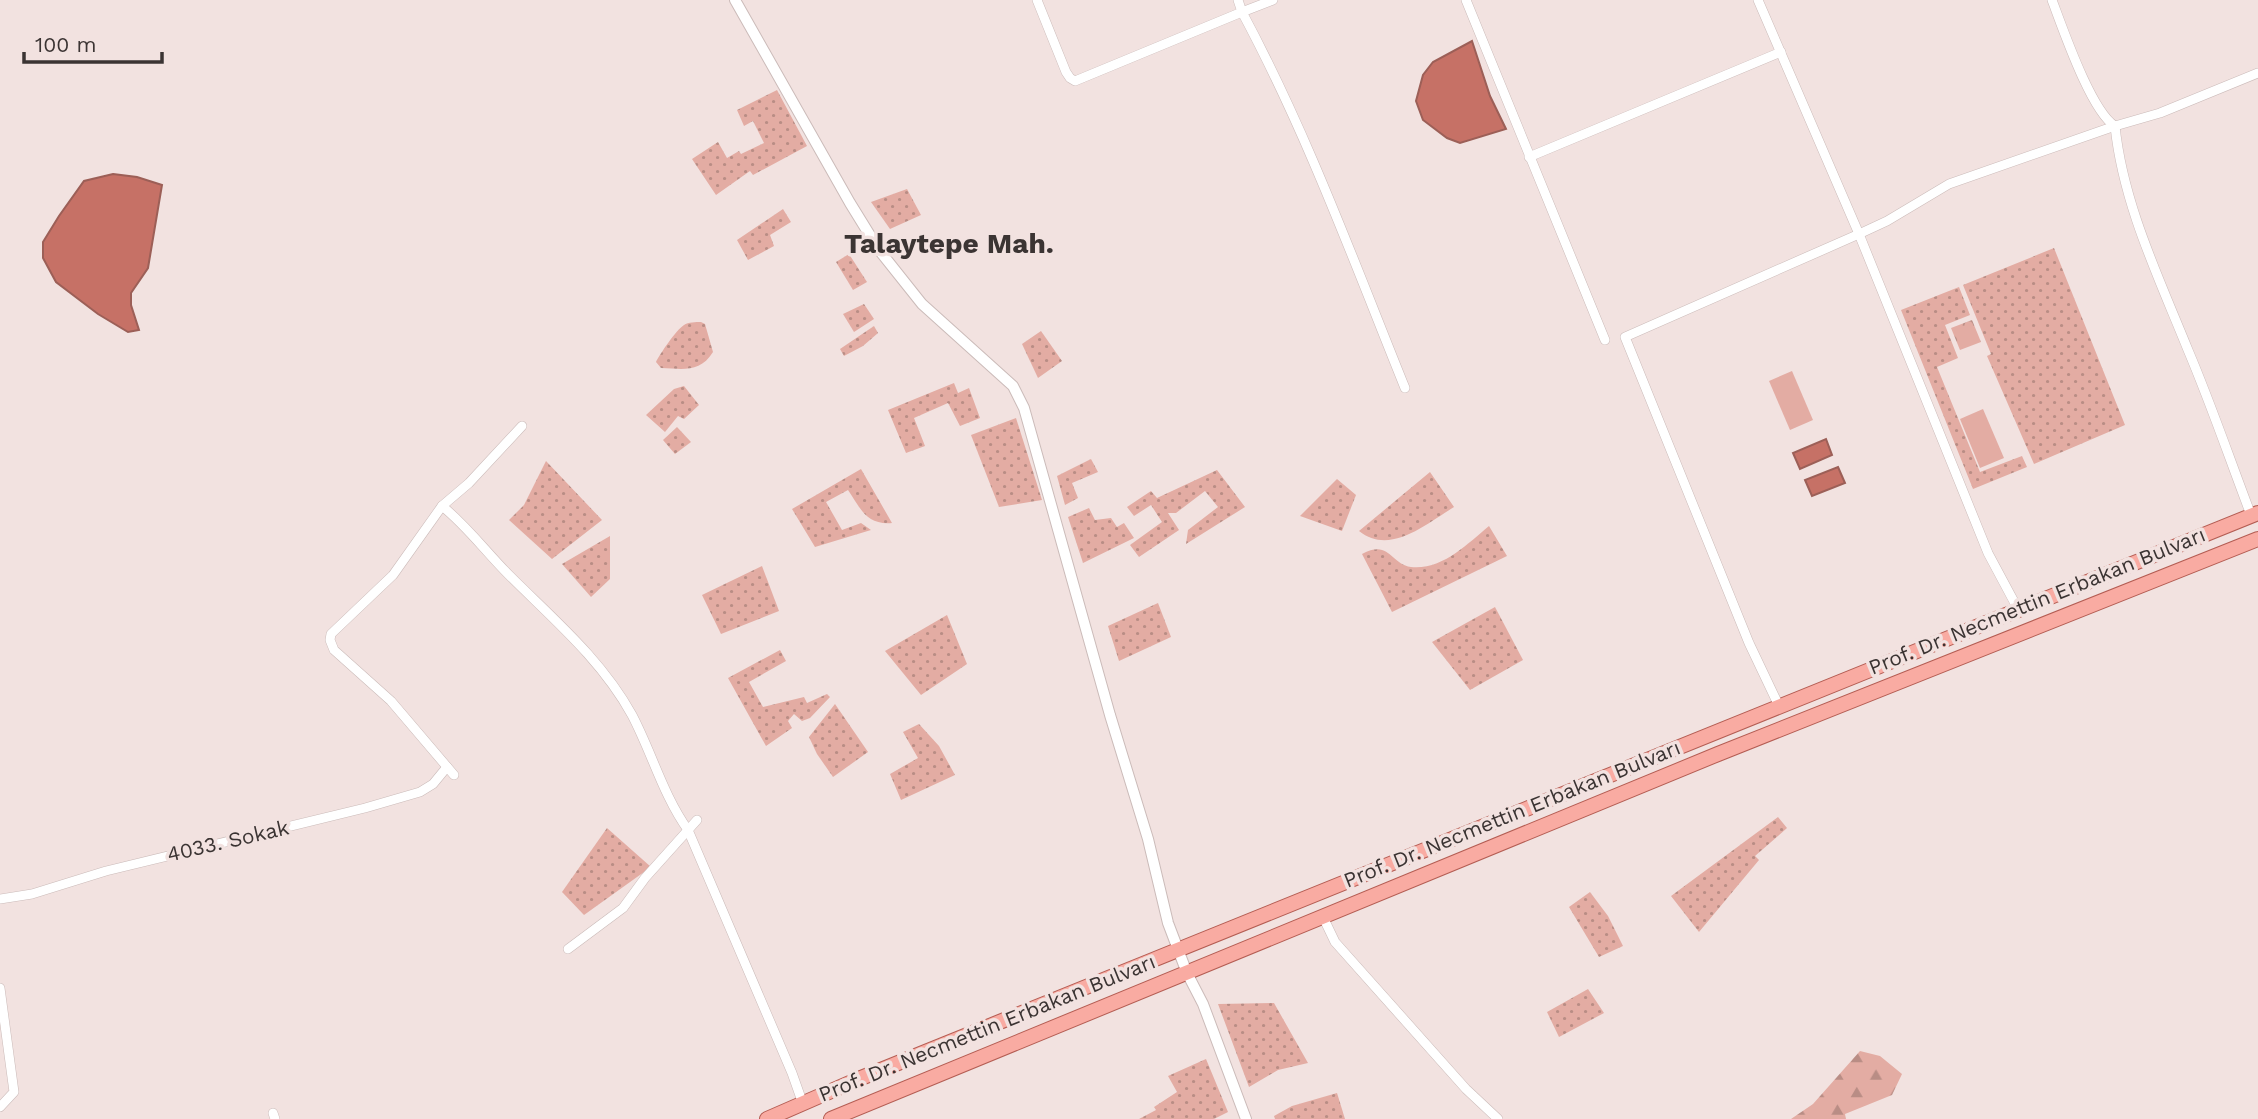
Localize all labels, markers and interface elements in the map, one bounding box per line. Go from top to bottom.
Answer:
scale bar [24,21,163,65]
text: 100 m [35,32,97,57]
district label: Talaytepe Mah. [844,227,1054,260]
street label: Prof. Dr. Necmettin Erbakan Bulvarı [1865,521,2209,680]
street label: Prof. Dr. Necmettin Erbakan Bulvarı [1340,734,1684,893]
street label: 4033. Sokak [165,814,291,867]
street label: Prof. Dr. Necmettin Erbakan Bulvarı [815,948,1159,1107]

